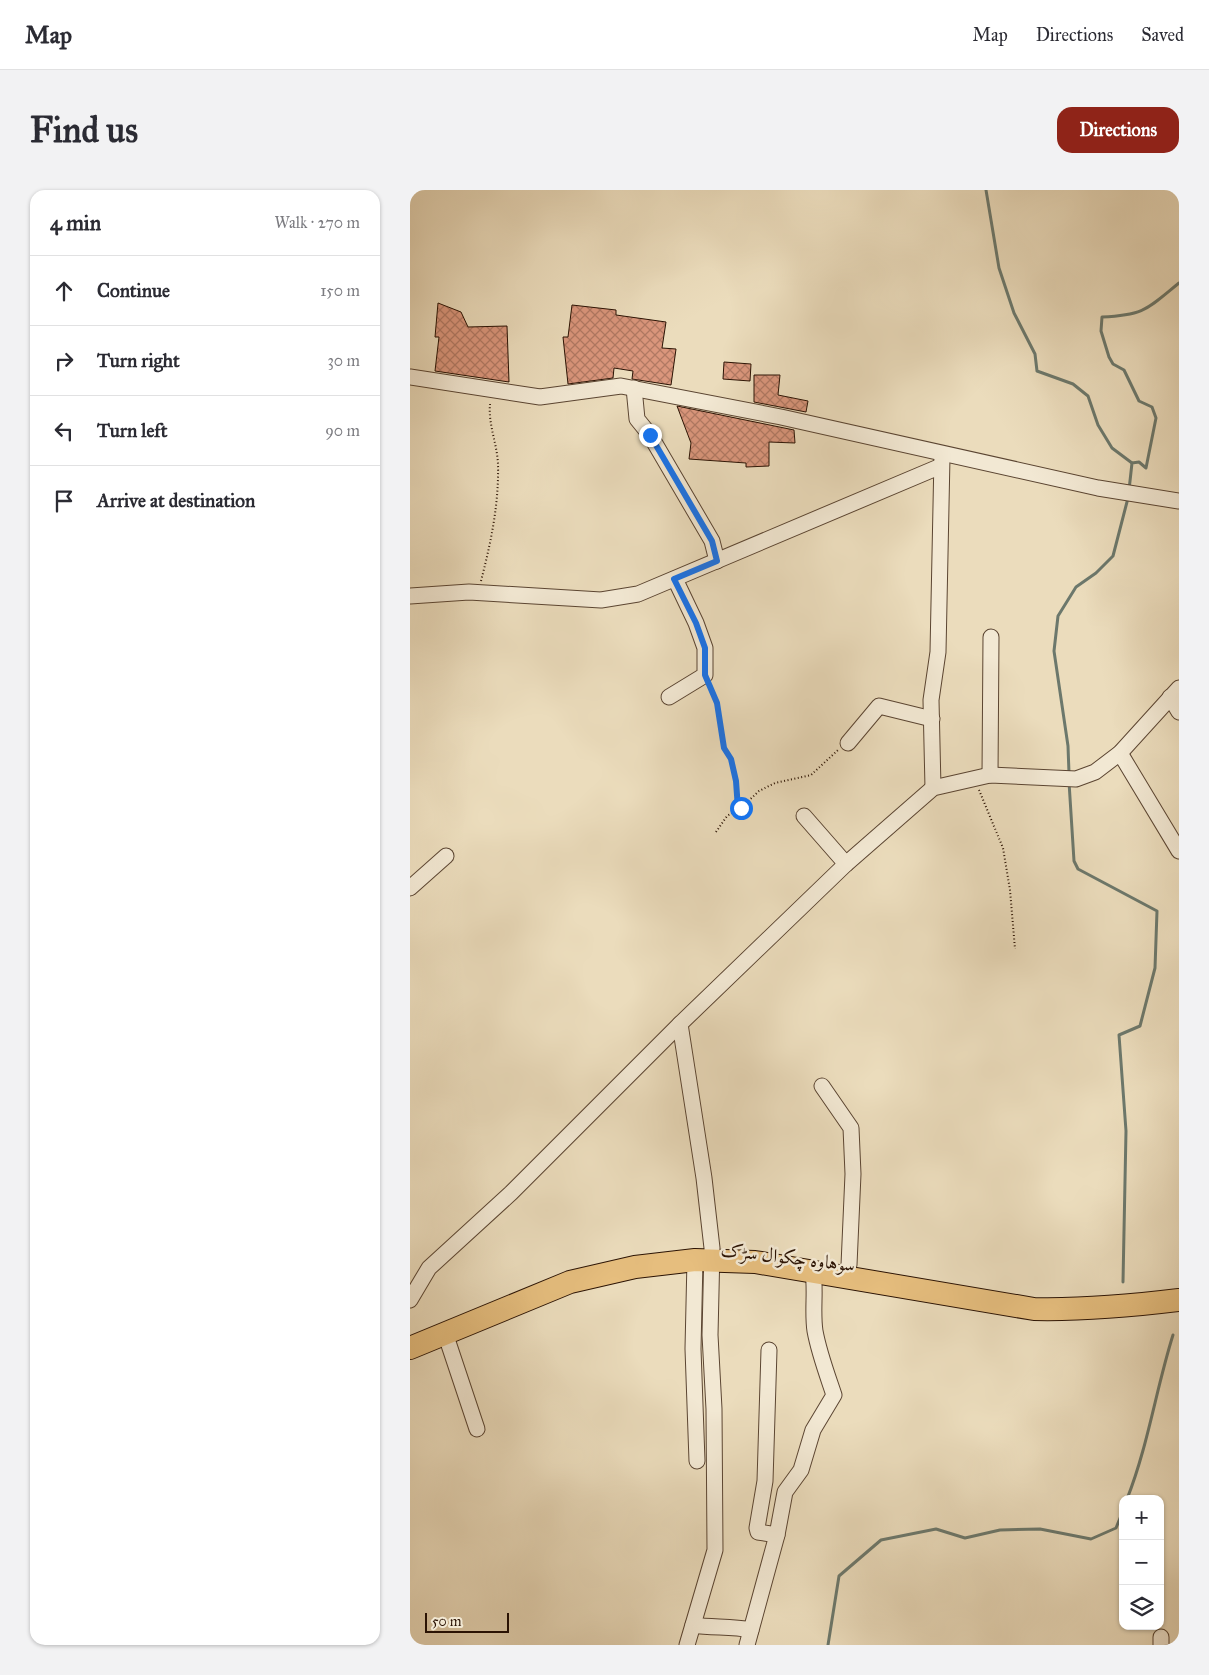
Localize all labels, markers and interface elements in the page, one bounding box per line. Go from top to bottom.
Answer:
text: Map [25,20,72,50]
text: Map [972,24,1008,46]
text: Directions [1036,24,1113,46]
text: Saved [1141,24,1184,46]
button: Directions [1057,107,1179,153]
text: Find us [30,109,138,152]
text: 4 min [50,210,101,236]
text: Walk · 270 m [274,213,360,232]
icon: ahead [50,277,78,305]
text: Continue [97,279,170,302]
text: 150 m [320,281,360,300]
icon: right [50,347,78,375]
text: Turn right [97,349,180,372]
text: 30 m [327,351,360,370]
icon: left [50,417,78,445]
text: Turn left [97,419,167,442]
text: 90 m [325,421,360,440]
route end [639,424,662,447]
icon: arrive [50,487,78,515]
text: Arrive at destination [97,489,255,512]
route start [730,797,753,820]
street label: سوہاوہ چکوال سڑک [719,1237,856,1279]
map controls [1119,1495,1164,1630]
button: + [1119,1495,1164,1540]
button: − [1119,1540,1164,1585]
button: layers [1119,1585,1164,1630]
scale bar [425,1610,509,1633]
text: 50 m [432,1613,461,1630]

